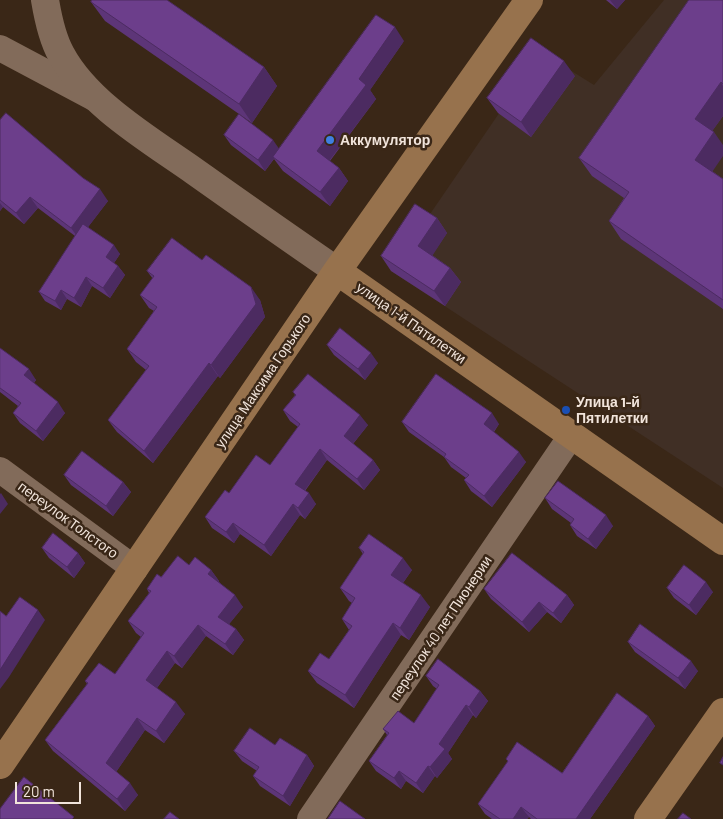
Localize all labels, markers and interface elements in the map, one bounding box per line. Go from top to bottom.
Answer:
place label: Аккумулятор [340,132,430,148]
marker: Аккумулятор [324,134,336,146]
street label: улица 1-й Пятилетки [353,279,469,367]
street label: улица Максима Горького [212,311,314,451]
place label: Улица 1-й Пятилетки [576,394,648,427]
marker: Улица 1-й Пятилетки [560,404,572,416]
street label: переулок Толстого [15,478,121,562]
street label: переулок 40 лет Пионерии [386,553,496,703]
scale bar [18,772,84,804]
text: 20 m [23,782,55,800]

